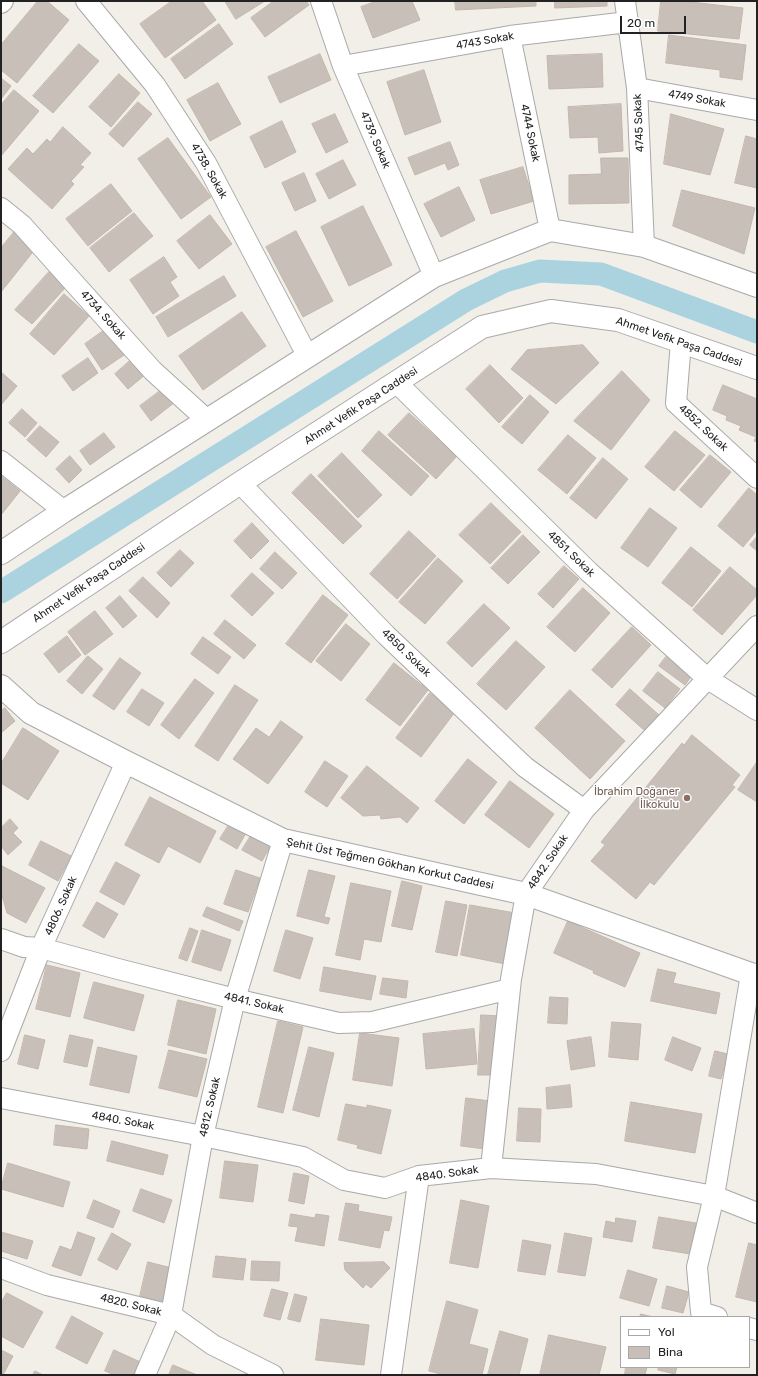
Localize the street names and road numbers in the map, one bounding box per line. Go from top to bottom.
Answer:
street label: 4743 Sokak [455,29,515,53]
street label: 4749 Sokak [667,87,727,111]
street label: 4745 Sokak [631,93,647,153]
street label: 4744 Sokak [517,103,543,163]
street label: 4739. Sokak [357,110,393,170]
street label: 4738. Sokak [188,141,230,201]
street label: 4734. Sokak [78,288,128,342]
street label: Ahmet Vefik Paşa Caddesi [614,314,744,370]
street label: Ahmet Vefik Paşa Caddesi [302,364,420,448]
street label: 4852. Sokak [676,402,730,454]
street label: 4851. Sokak [545,528,597,580]
street label: Ahmet Vefik Paşa Caddesi [30,540,148,626]
street label: 4850. Sokak [379,626,433,680]
street label: 4842. Sokak [525,832,571,892]
street label: Şehit Üst Teğmen Gökhan Korkut Caddesi [285,836,495,892]
street label: 4806. Sokak [42,874,80,938]
street label: 4841. Sokak [223,990,285,1016]
street label: 4812. Sokak [197,1076,223,1138]
street label: 4840. Sokak [91,1109,155,1133]
street label: 4840. Sokak [415,1163,479,1185]
street label: 4820. Sokak [99,1291,163,1319]

